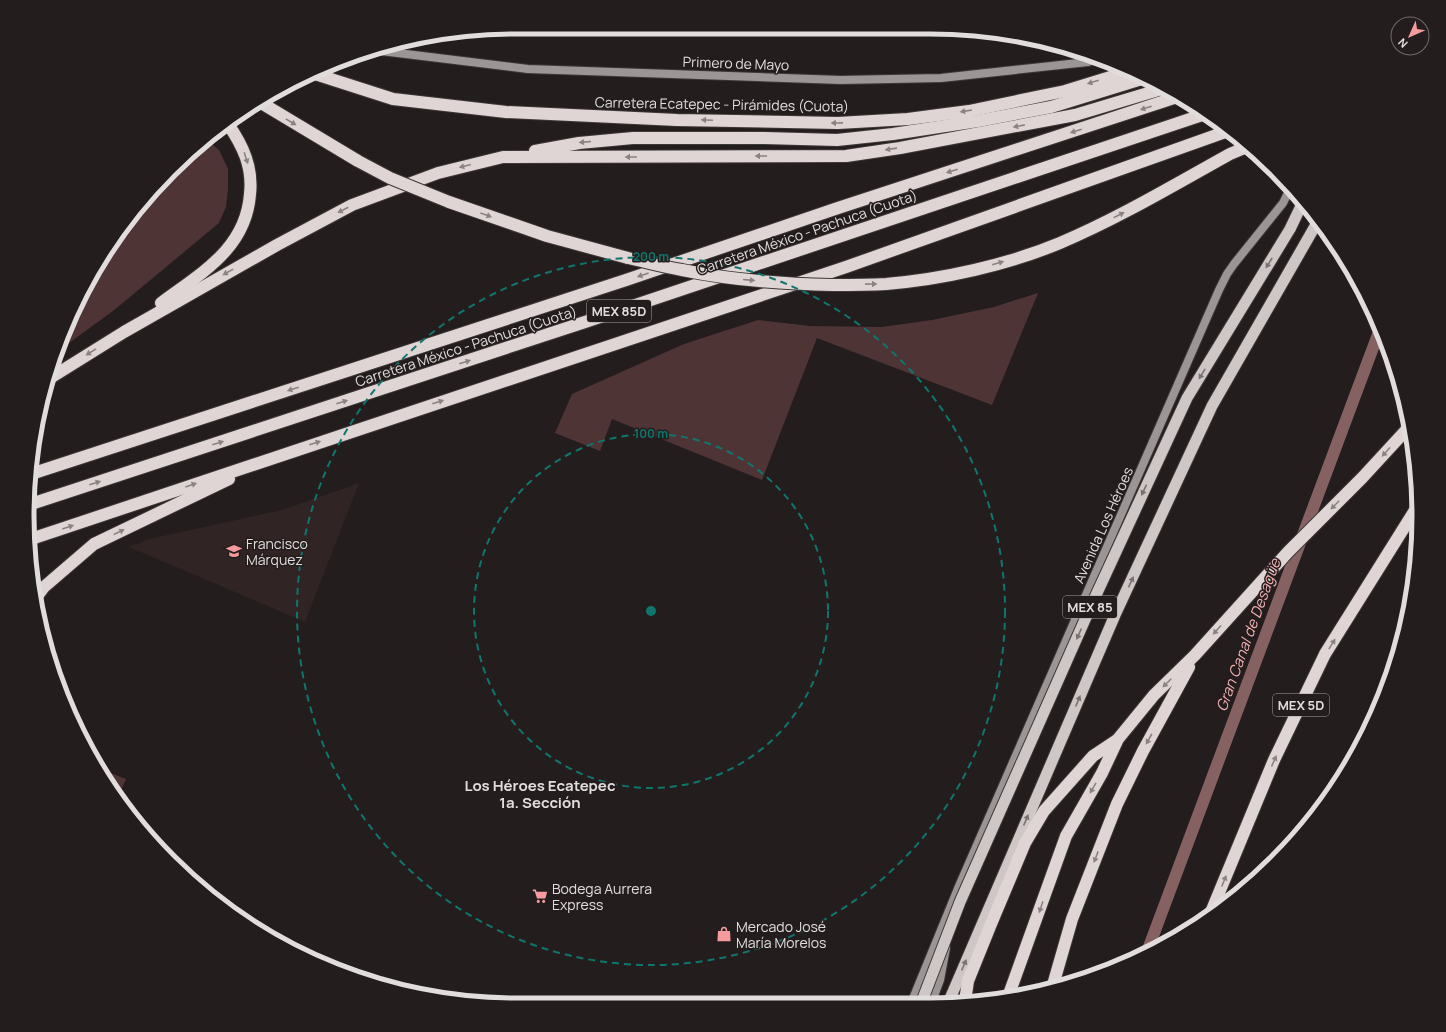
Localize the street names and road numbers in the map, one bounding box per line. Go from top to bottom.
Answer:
street label: Primero de Mayo [682,52,790,74]
street label: Carretera Ecatepec - Pirámides (Cuota) [595,92,849,116]
street label: Carretera México - Pachuca (Cuota) [694,185,920,279]
road number: MEX 85D [587,300,651,322]
street label: Carretera México - Pachuca (Cuota) [353,301,579,391]
street label: Avenida Los Héroes [1069,464,1137,586]
road number: MEX 85 [1063,596,1117,618]
road number: MEX 5D [1273,694,1329,716]

